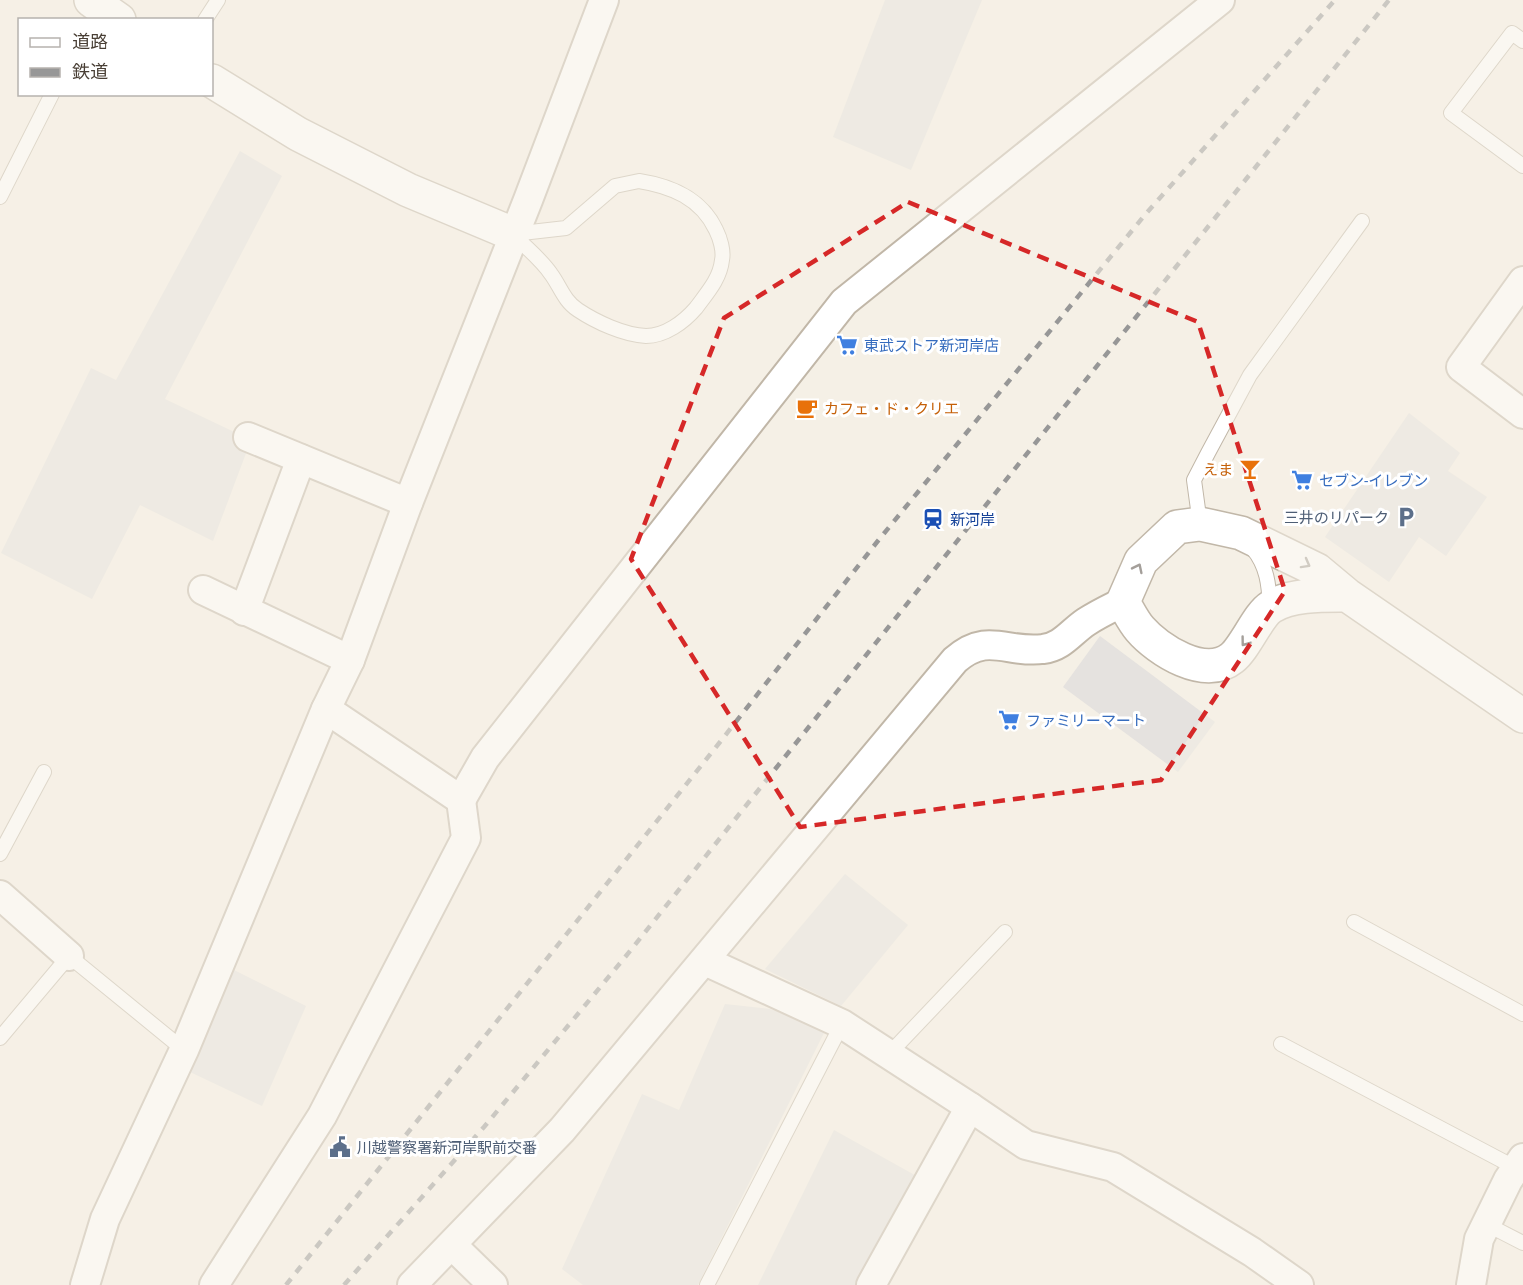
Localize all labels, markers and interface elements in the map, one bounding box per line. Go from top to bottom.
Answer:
legend [18,18,213,96]
text: 道路 [72,31,108,51]
text: 鉄道 [72,61,108,81]
supermarket icon: 東武ストア新河岸店 [835,333,859,357]
place label: 東武ストア新河岸店 [864,337,999,354]
cafe icon: カフェ・ド・クリエ [795,396,819,420]
place label: カフェ・ド・クリエ [824,400,959,417]
bar icon: えま [1238,457,1262,481]
place label: えま [1203,461,1233,478]
supermarket icon: セブン-イレブン [1290,468,1314,492]
place label: セブン-イレブン [1319,472,1428,489]
parking icon: 三井のリパーク [1394,505,1418,529]
station icon: 新河岸 [921,507,945,531]
place label: 三井のリパーク [1284,509,1389,526]
place label: 新河岸 [950,511,995,528]
one-way arrow [1300,557,1310,568]
one-way arrow [1130,564,1142,575]
one-way arrow [1241,635,1252,646]
supermarket icon: ファミリーマート [997,708,1021,732]
place label: ファミリーマート [1026,712,1146,729]
public building icon: 川越警察署新河岸駅前交番 [328,1135,352,1159]
place label: 川越警察署新河岸駅前交番 [357,1139,537,1156]

